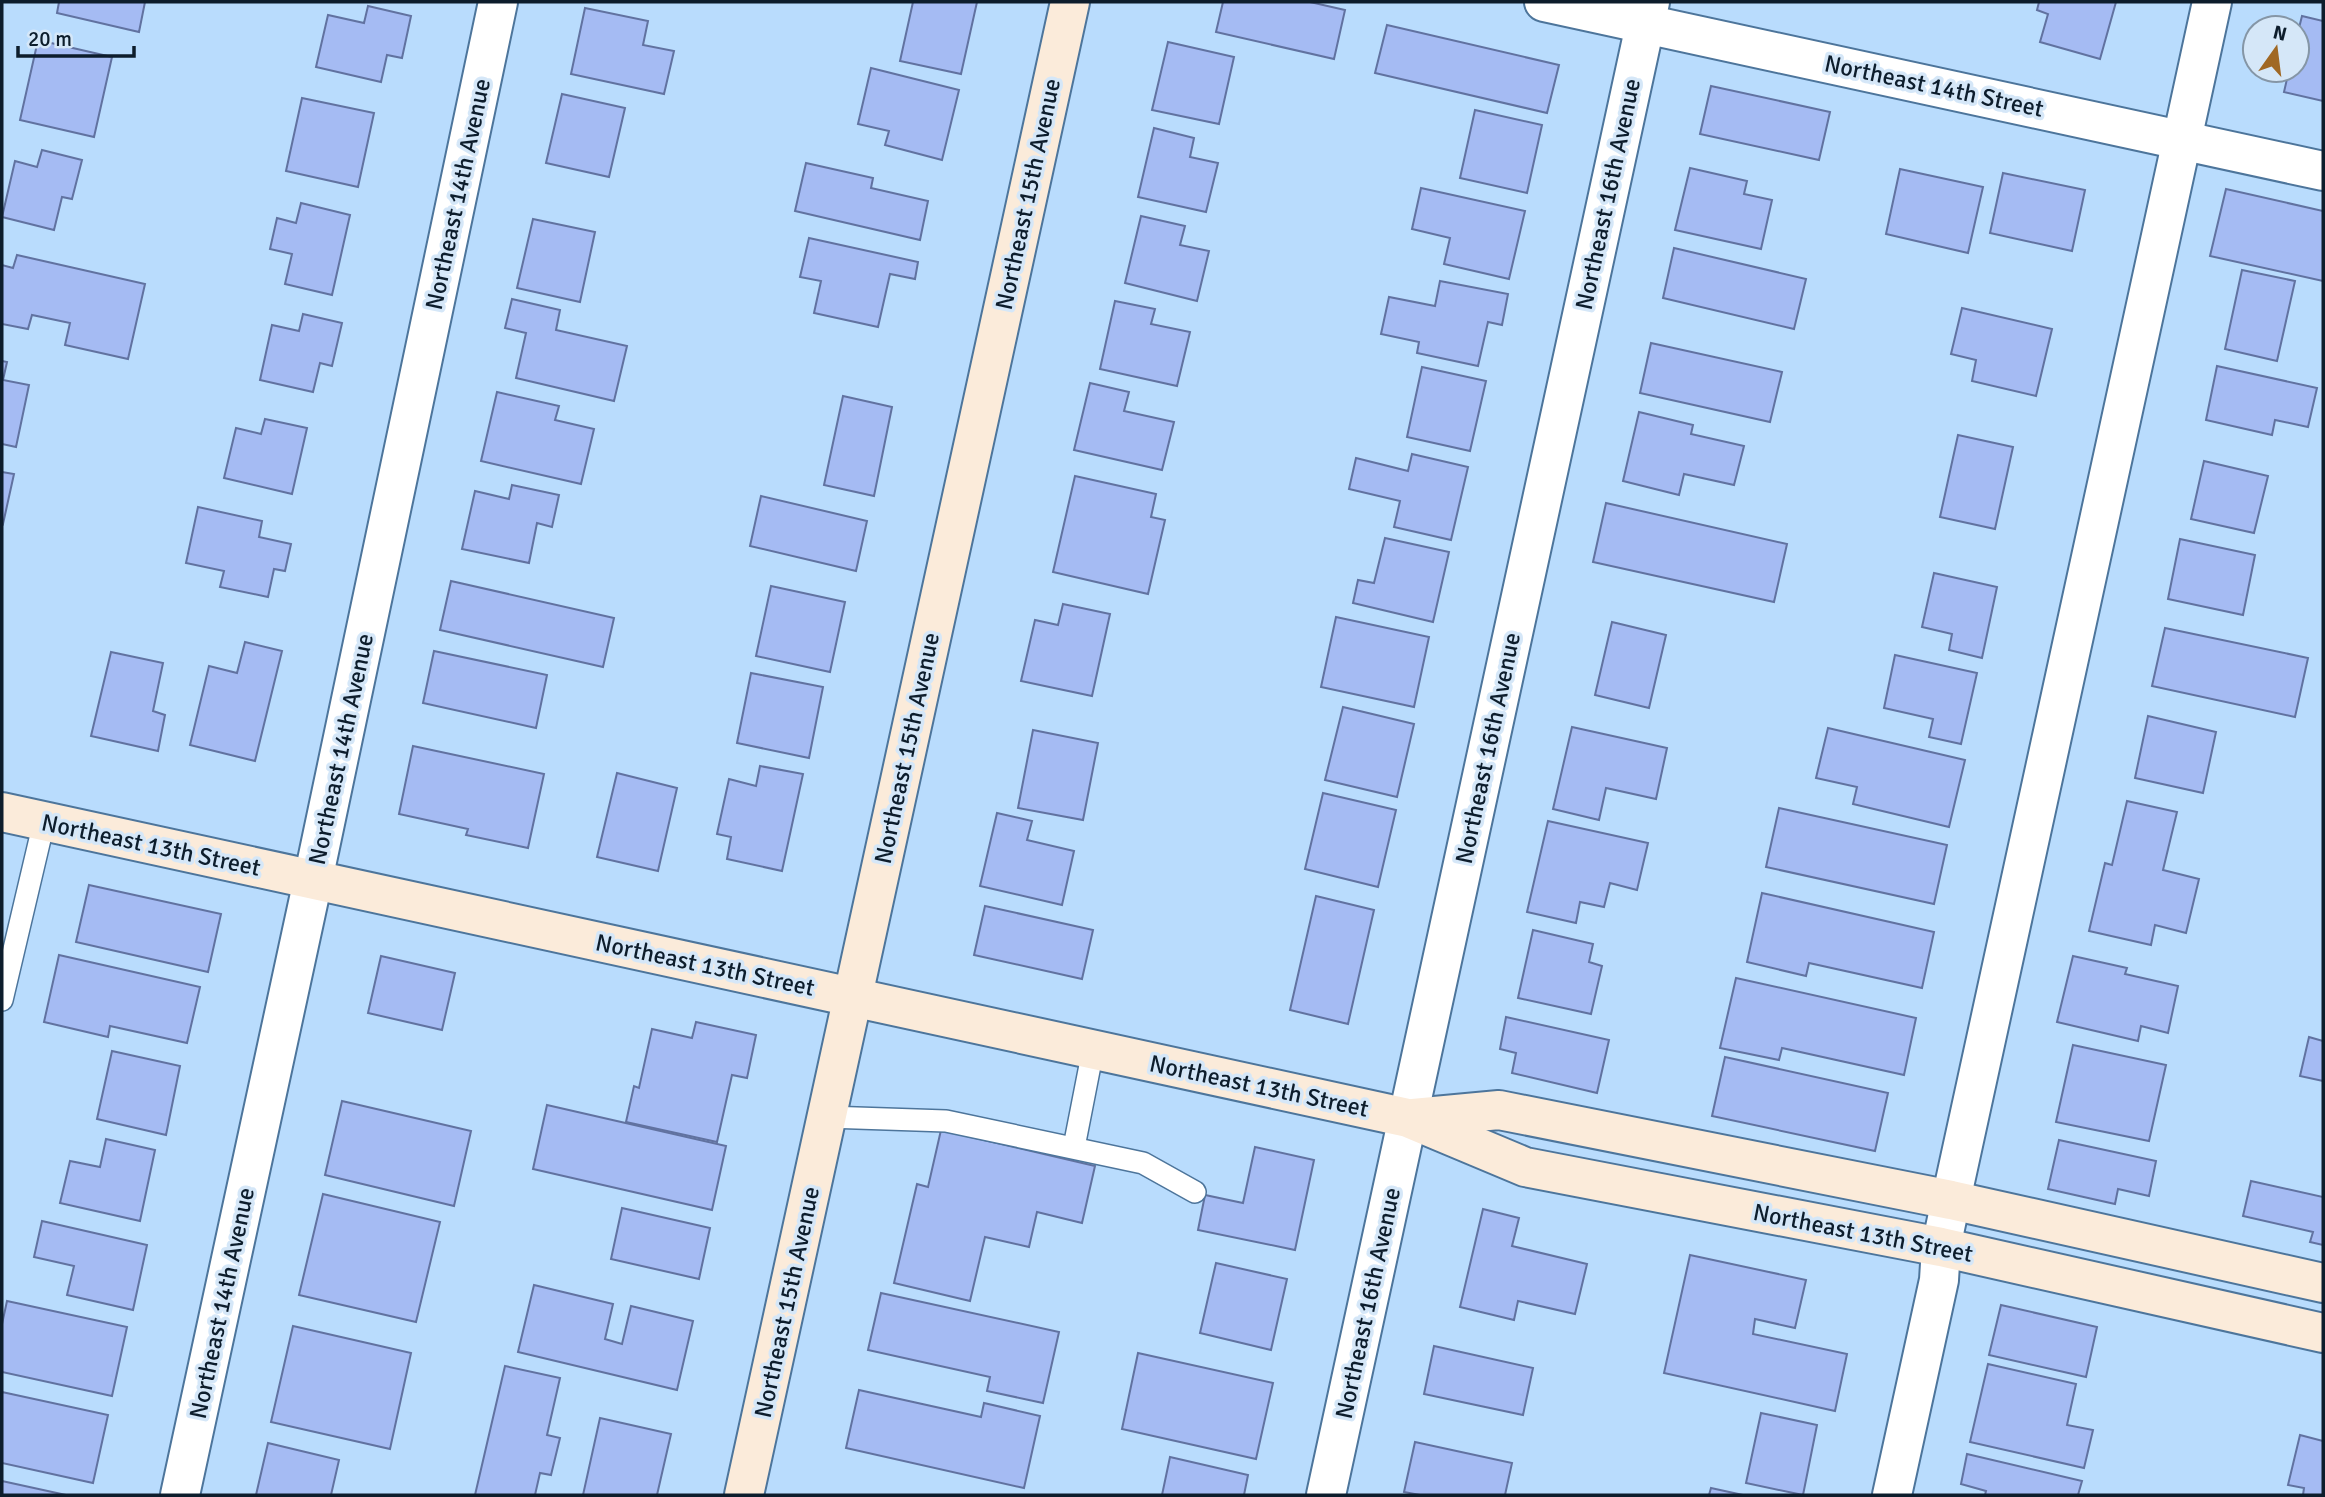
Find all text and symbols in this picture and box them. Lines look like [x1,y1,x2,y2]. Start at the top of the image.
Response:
scale bar [18,14,133,58]
north arrow [2241,14,2311,84]
text: N [2271,20,2289,47]
text: 20 m [28,26,72,52]
street label: Northeast 14th Street [1822,48,2046,124]
street label: Northeast 14th Avenue [419,76,497,312]
street label: Northeast 15th Avenue [989,76,1067,312]
street label: Northeast 16th Avenue [1569,76,1647,312]
street label: Northeast 15th Avenue [868,630,946,866]
street label: Northeast 16th Avenue [1449,630,1527,866]
street label: Northeast 14th Avenue [302,631,380,867]
street label: Northeast 13th Street [39,807,263,883]
street label: Northeast 13th Street [593,927,817,1003]
street label: Northeast 13th Street [1147,1048,1371,1124]
street label: Northeast 15th Avenue [748,1184,826,1420]
street label: Northeast 14th Avenue [183,1185,261,1421]
street label: Northeast 16th Avenue [1329,1185,1407,1421]
street label: Northeast 13th Street [1751,1197,1975,1269]

